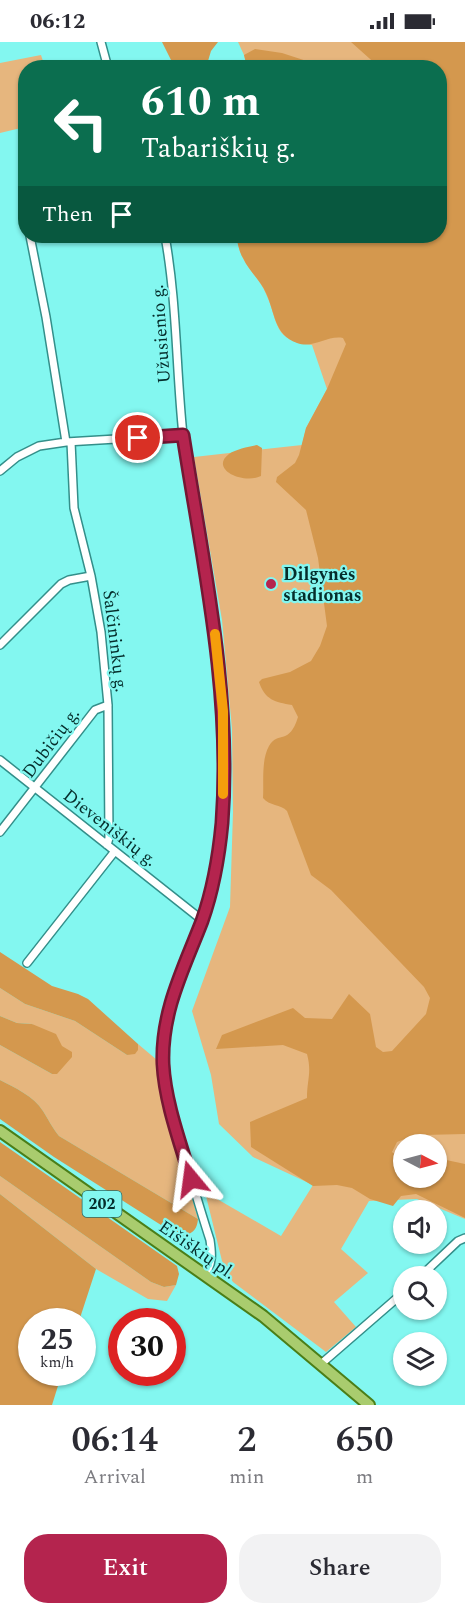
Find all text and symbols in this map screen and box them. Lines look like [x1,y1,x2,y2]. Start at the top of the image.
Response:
text: 06:12 [30,5,85,38]
text: 610 m [141,71,260,134]
icon: left [42,84,120,162]
text: Tabariškių g. [141,128,296,170]
text: Then [42,198,93,231]
icon: arrive [105,198,138,231]
street label: Užusienio g. [144,284,178,384]
pin [112,412,163,463]
icon: arrive [121,421,154,454]
place label: Dilgynės stadionas [283,561,362,609]
marker: Dilgynės stadionas [264,577,278,591]
street label: Šalčininkų g. [95,588,135,694]
street label: Dubičių g. [15,702,87,784]
street label: Dieveniškių g. [57,783,163,873]
north arrow [393,1134,447,1188]
map controls [393,1134,447,1386]
position arrow [159,1147,223,1211]
road number: 202 [82,1191,122,1217]
button: sound [393,1200,447,1254]
street label: Eišiškių pl. [153,1214,241,1286]
button: search [393,1266,447,1320]
speed limit sign: 30 [108,1308,186,1386]
text: 25 [40,1317,74,1363]
button: layers [393,1332,447,1386]
text: km/h [40,1351,74,1374]
text: 06:14 [71,1413,158,1468]
text: 2 [237,1413,256,1468]
text: 650 [336,1413,394,1468]
text: Arrival [84,1462,146,1492]
text: min [229,1462,264,1492]
text: m [356,1462,373,1492]
button: Exit [24,1534,227,1603]
button: Share [239,1534,441,1603]

